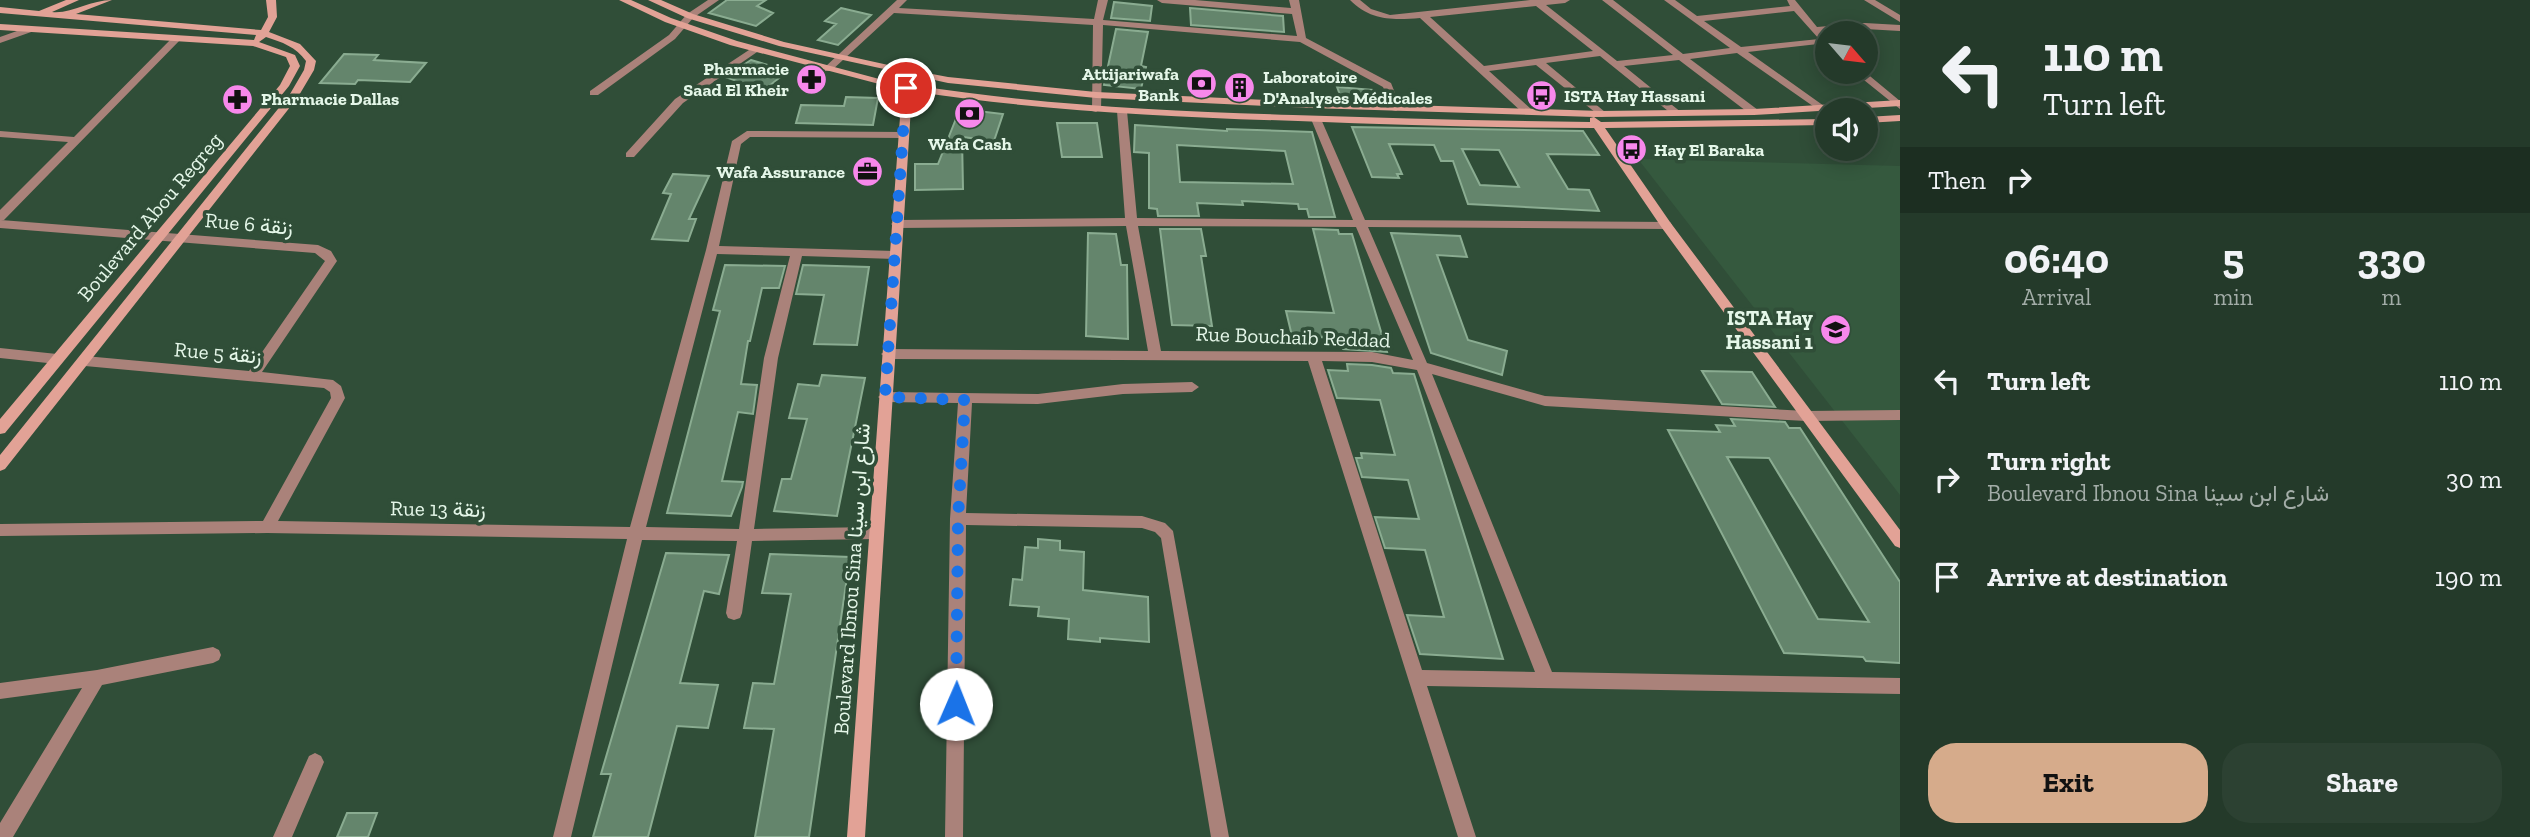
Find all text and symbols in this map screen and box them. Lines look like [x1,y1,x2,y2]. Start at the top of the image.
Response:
north arrow [1815,21,1878,84]
map controls [1815,21,1878,161]
text: 110 m [2043,25,2163,84]
icon: left [1928,28,2019,119]
place label: Pharmacie Saad El Kheir [683,58,789,101]
pin [876,58,936,118]
pharmacy icon: Pharmacie Saad El Kheir [795,62,829,96]
place label: Attijariwafa Bank [1082,63,1179,106]
place label: Laboratoire D'Analyses Médicales [1263,66,1433,109]
bank icon: Attijariwafa Bank [1185,67,1219,101]
icon: arrive [887,69,925,107]
building icon: Laboratoire D'Analyses Médicales [1223,70,1257,104]
bus stop icon: ISTA Hay Hassani [1524,79,1558,113]
pharmacy icon: Pharmacie Dallas [221,82,255,116]
place label: ISTA Hay Hassani [1564,85,1706,107]
text: Turn left [2043,85,2165,123]
place label: Pharmacie Dallas [261,88,399,110]
bank icon: Wafa Cash [953,96,987,130]
button: sound [1815,98,1878,161]
street label: Boulevard Abou Regreg [72,127,228,306]
place label: Wafa Cash [928,133,1013,155]
bus stop icon: Hay El Baraka [1614,133,1648,167]
place label: Hay El Baraka [1654,139,1764,161]
office icon: Wafa Assurance [851,155,885,189]
place label: Wafa Assurance [717,161,845,183]
icon: right [2000,161,2038,199]
text: Then [1928,164,1986,196]
street label: Rue 6 زنقة [204,207,294,241]
text: 06:40 [2004,233,2109,284]
text: 5 [2222,233,2244,284]
text: 330 [2357,233,2426,284]
text: Arrival [2022,283,2091,311]
text: min [2213,283,2253,311]
text: m [2381,283,2401,311]
place label: ISTA Hay Hassani 1 [1726,305,1814,354]
school or university icon: ISTA Hay Hassani 1 [1819,313,1853,347]
street label: Rue Bouchaib Reddad [1195,321,1392,352]
street label: Rue 5 زنقة [173,336,263,370]
icon: left [1928,362,1966,400]
text: Turn left [1987,365,2090,397]
text: 110 m [2439,365,2502,397]
street label: Boulevard Ibnou Sina شارع ابن سينا [828,422,877,736]
text: Turn right [1987,445,2110,477]
icon: right [1928,460,1966,498]
text: 30 m [2446,463,2502,495]
text: Boulevard Ibnou Sina شارع ابن سينا [1987,479,2329,507]
street label: Rue 13 زنقة [390,495,486,523]
icon: arrive [1928,558,1966,596]
text: Arrive at destination [1987,561,2227,593]
text: 190 m [2435,561,2502,593]
position arrow [919,667,993,741]
button: Exit [1928,743,2208,823]
button: Share [2222,743,2502,823]

